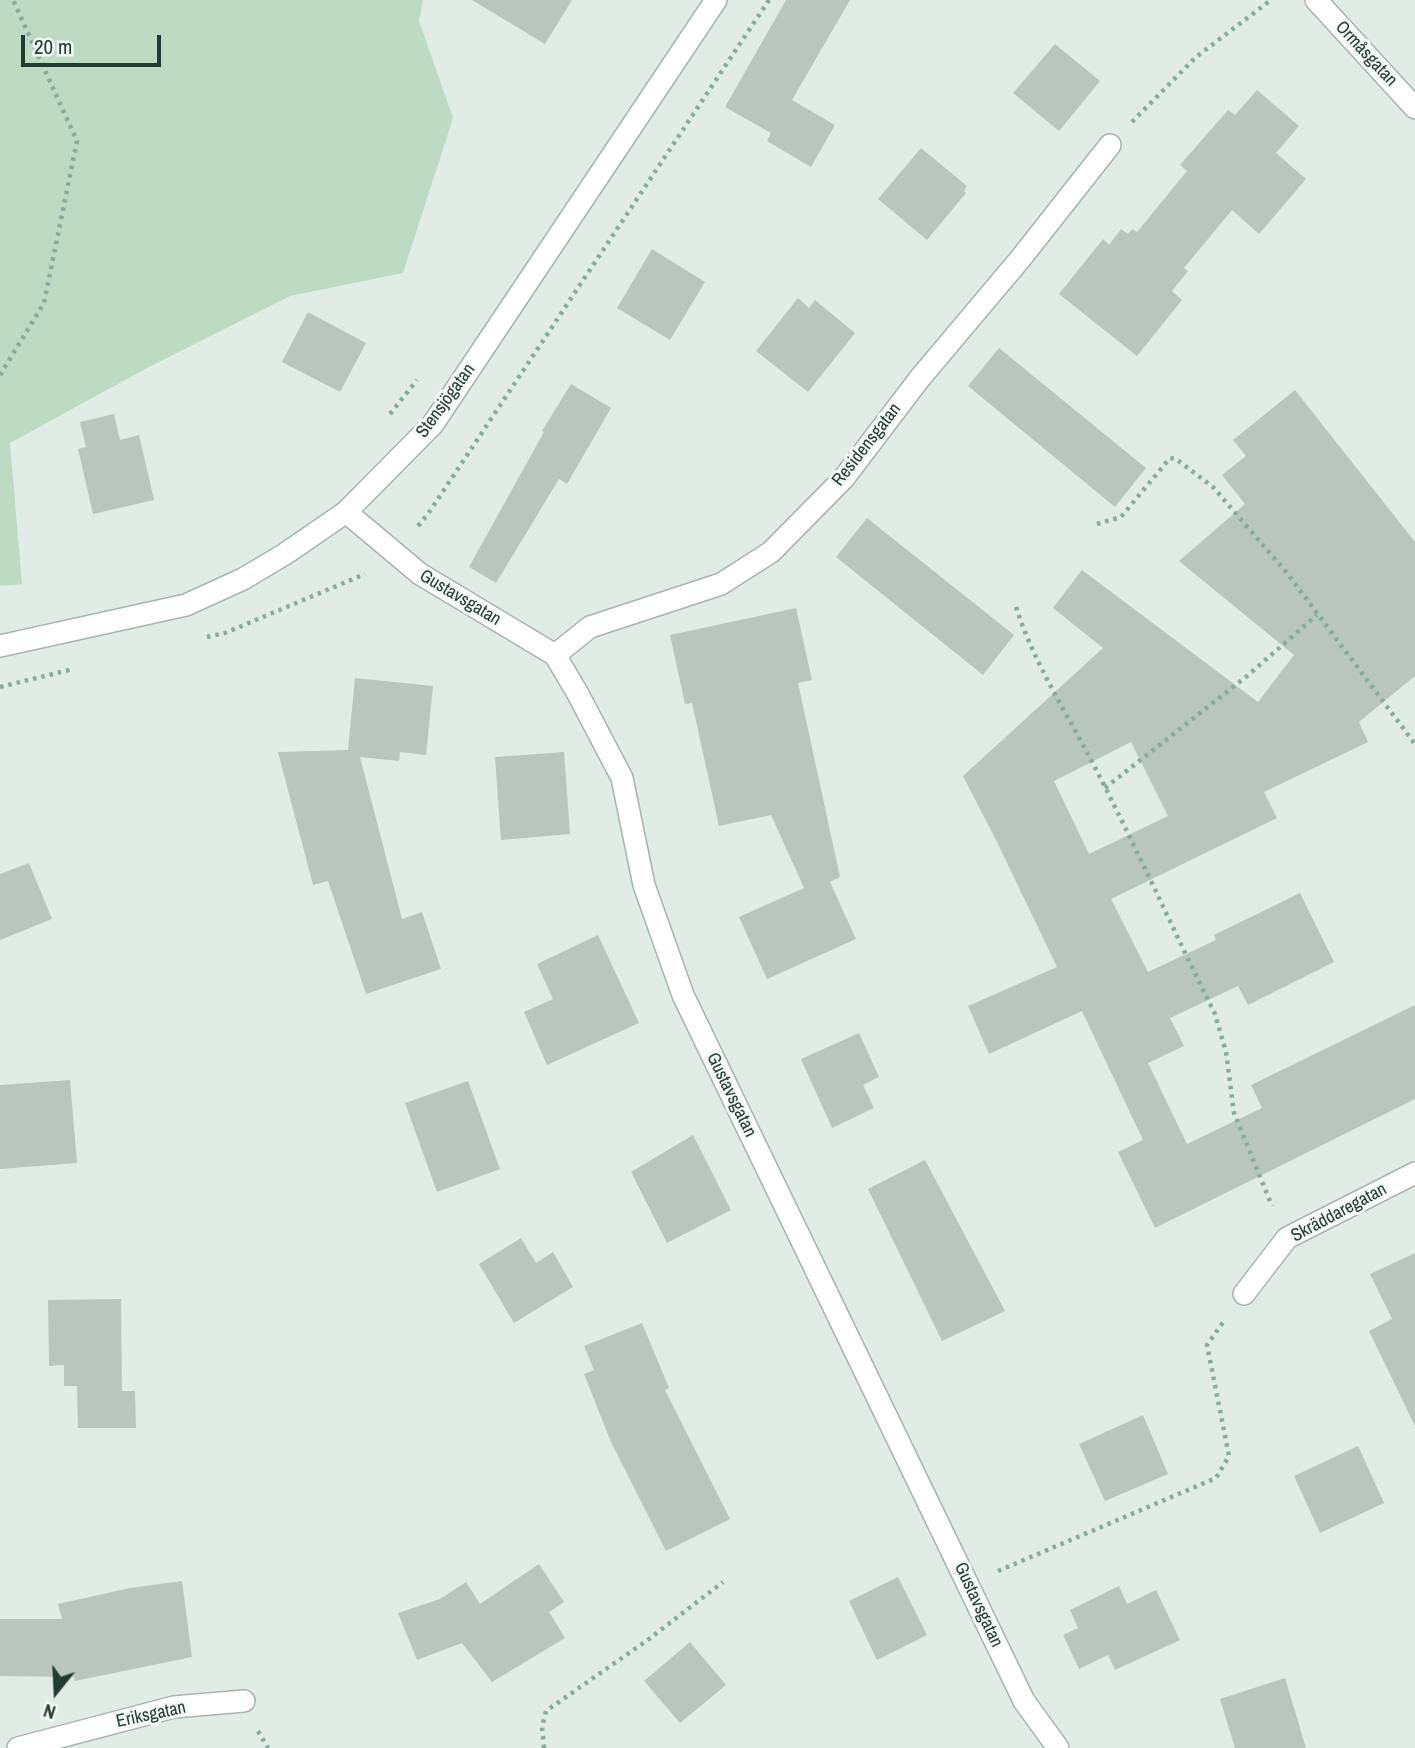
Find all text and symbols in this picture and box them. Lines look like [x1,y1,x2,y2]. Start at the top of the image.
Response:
street label: Ormåsgatan [1330,17,1402,91]
scale bar [24,21,164,65]
text: 20 m [34,32,72,61]
street label: Stensjögatan [412,360,480,442]
street label: Residensgatan [828,399,906,491]
street label: Gustavsgatan [415,565,505,631]
street label: Gustavsgatan [701,1049,761,1141]
street label: Skräddaregatan [1288,1179,1390,1247]
street label: Gustavsgatan [949,1559,1007,1651]
north arrow [21,1657,91,1727]
street label: Eriksgatan [114,1697,188,1733]
text: N [40,1698,59,1726]

